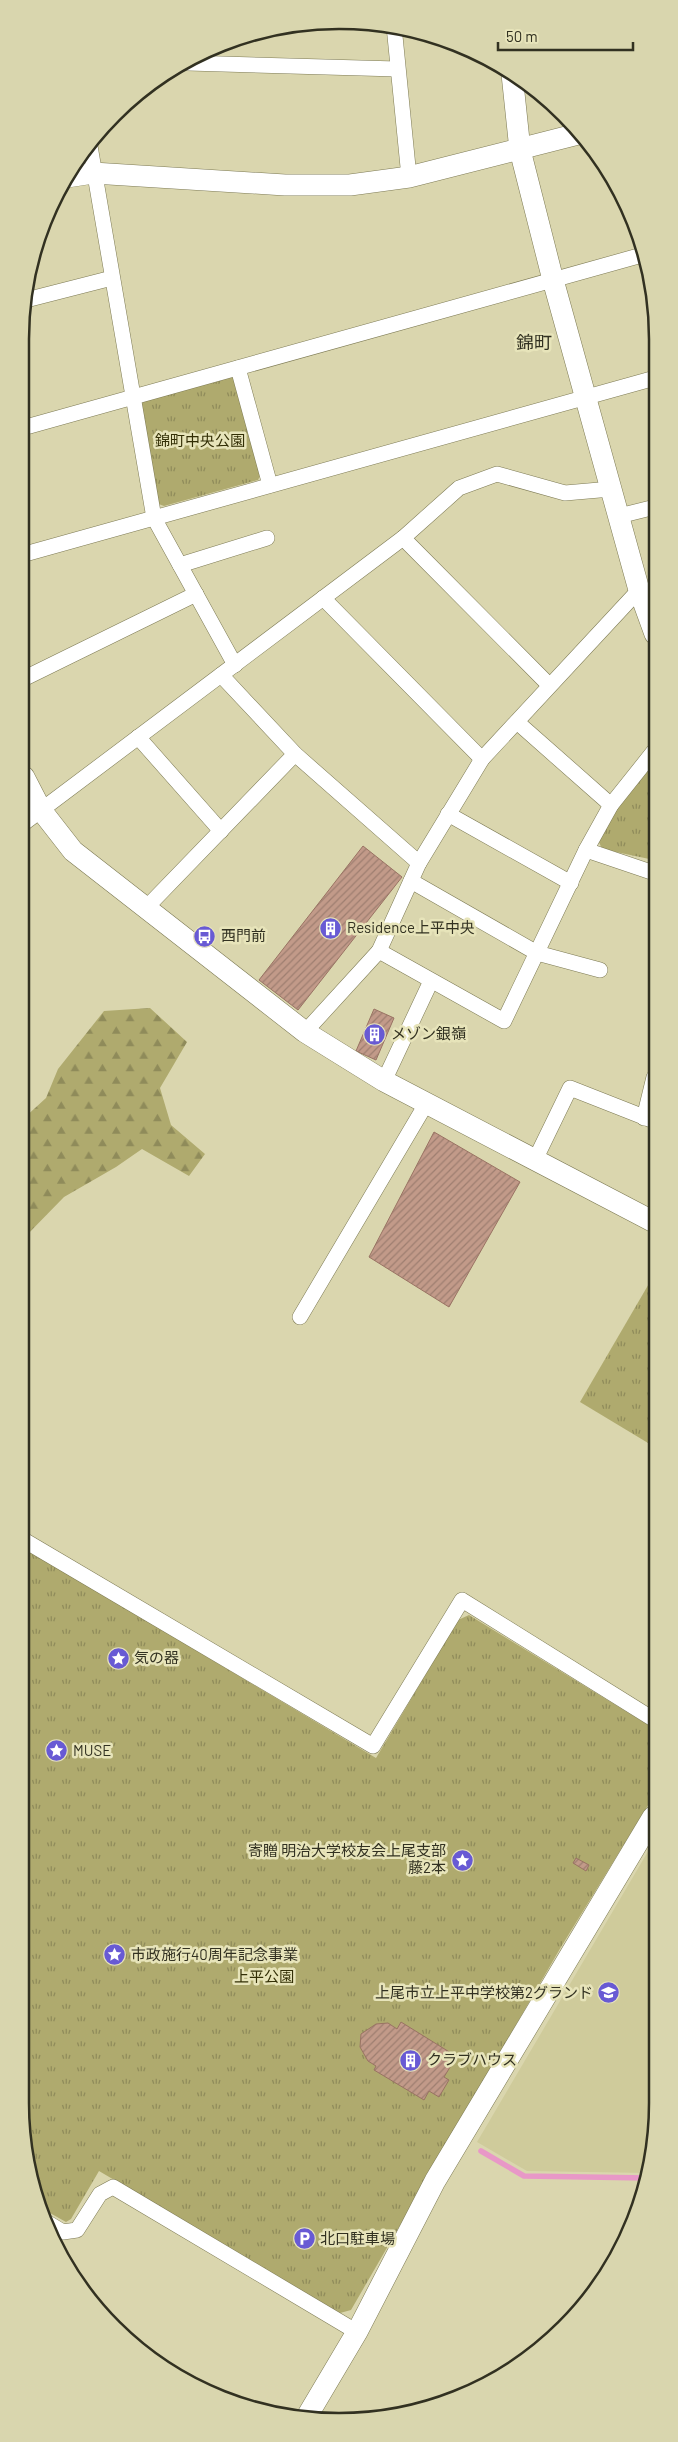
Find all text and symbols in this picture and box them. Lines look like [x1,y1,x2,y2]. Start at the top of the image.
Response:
scale bar [498,20,633,52]
text: 50 m [506,27,538,45]
district label: 錦町 [516,331,552,353]
park label: 錦町中央公園 [155,431,245,449]
building icon: Residence上平中央 [319,916,343,940]
place label: Residence上平中央 [347,918,475,936]
bus stop icon: 西門前 [193,924,217,948]
place label: 西門前 [221,926,266,944]
building icon: メゾン銀嶺 [363,1022,387,1046]
place label: メゾン銀嶺 [391,1024,466,1042]
place icon: 気の器 [106,1646,130,1670]
place label: 気の器 [134,1648,179,1666]
place icon: MUSE [45,1739,69,1763]
place label: MUSE [73,1741,111,1759]
place label: 寄贈 明治大学校友会上尾支部 藤2本 [248,1841,446,1876]
place icon: 寄贈 明治大学校友会上尾支部 藤2本 [450,1848,474,1872]
place icon: 市政施行40周年記念事業 [103,1943,127,1967]
place label: 市政施行40周年記念事業 [131,1945,298,1963]
park label: 上平公園 [234,1967,294,1985]
school or university icon: 上尾市立上平中学校第2グランド [597,1981,621,2005]
place label: 上尾市立上平中学校第2グランド [375,1983,593,2001]
building icon: クラブハウス [399,2048,423,2072]
place label: クラブハウス [427,2050,517,2068]
parking icon: 北口駐車場 [292,2227,316,2251]
place label: 北口駐車場 [320,2229,395,2247]

